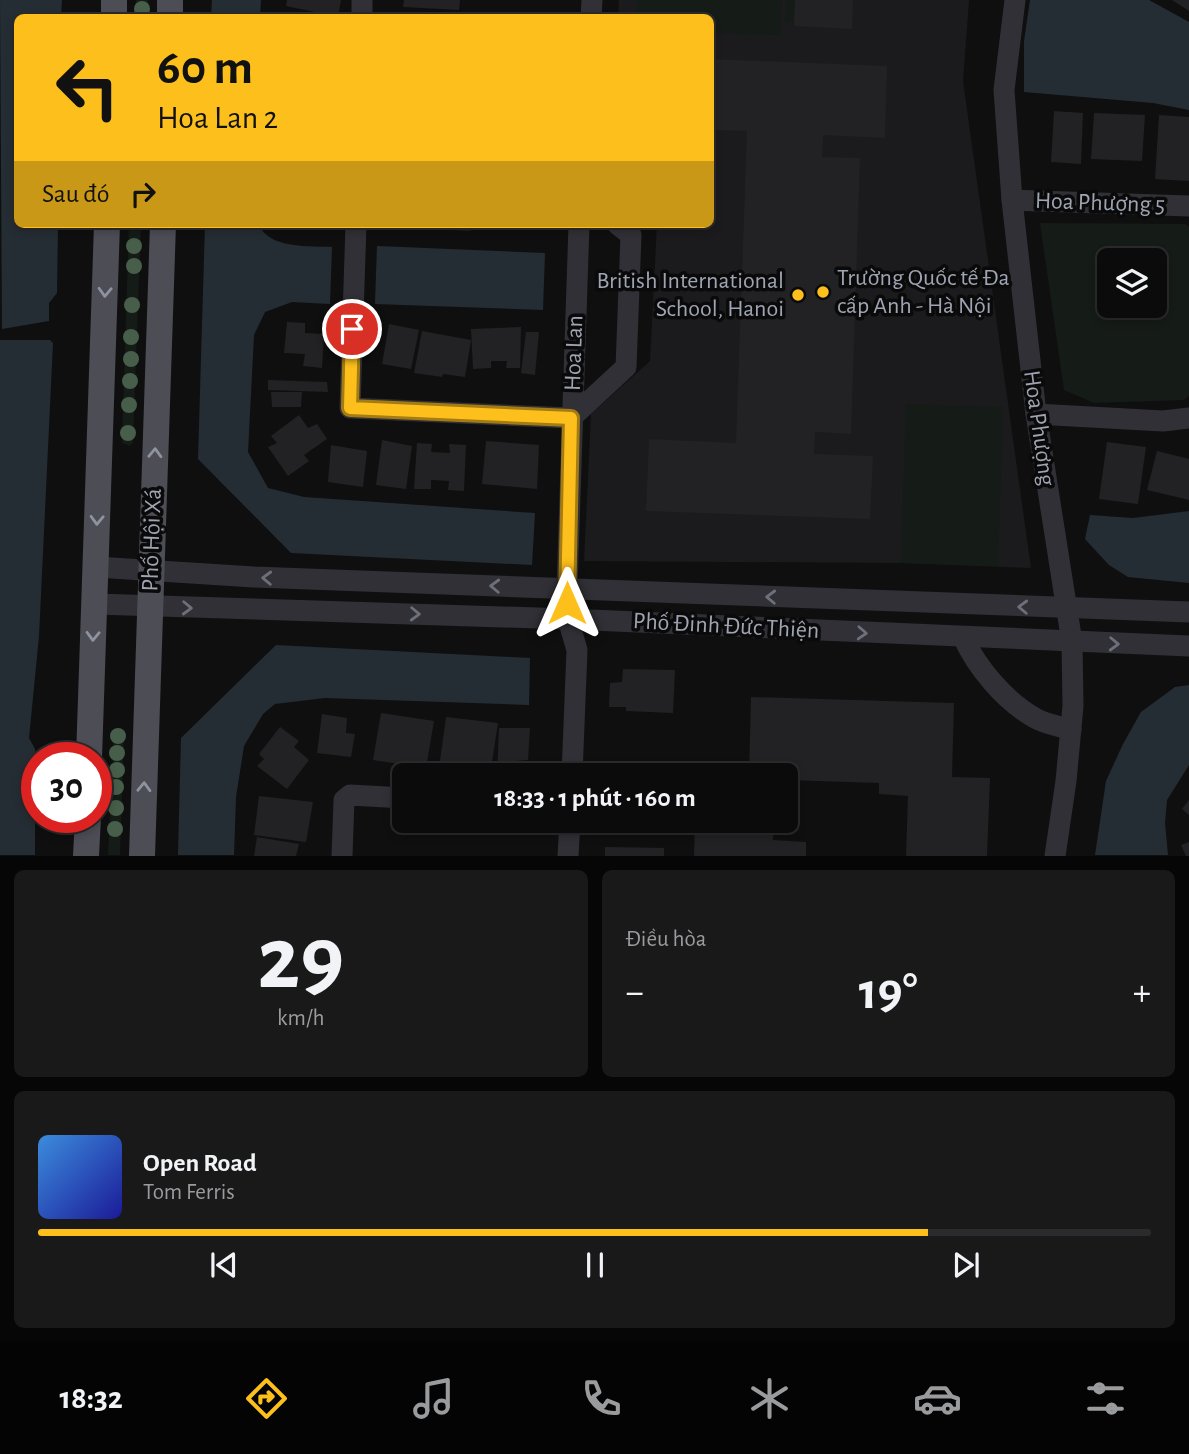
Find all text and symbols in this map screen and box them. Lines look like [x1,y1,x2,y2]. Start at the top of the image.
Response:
icon: left [42,42,133,133]
text: 60 m [157,44,253,93]
text: Hoa Lan 2 [157,102,278,134]
icon: right [124,175,162,213]
text: Sau đó [42,181,110,207]
street label: Hoa Phượng 5 [1035,189,1165,217]
map controls [1097,248,1167,318]
button: layers [1097,248,1167,318]
place label: Trường Quốc tế Đa cấp Anh - Hà Nội [837,266,1010,318]
place label: British International School, Hanoi [596,269,784,321]
marker: Trường Quốc tế Đa cấp Anh - Hà Nội [815,284,831,300]
one-way arrow [97,287,112,298]
marker: British International School, Hanoi [790,287,806,303]
pin [322,299,382,359]
icon: arrive [333,310,371,348]
street label: Hoa Lan [561,315,587,391]
street label: Hoa Phượng [1019,369,1059,488]
one-way arrow [148,448,163,459]
street label: Phố Hội Xá [138,488,166,592]
one-way arrow [90,514,105,525]
position arrow [530,566,604,640]
one-way arrow [262,570,273,585]
one-way arrow [489,578,500,593]
one-way arrow [765,589,776,604]
one-way arrow [1017,599,1028,614]
one-way arrow [182,600,193,615]
one-way arrow [409,607,420,622]
street label: Phố Đinh Đức Thiện [632,609,820,643]
one-way arrow [857,625,868,640]
one-way arrow [86,630,101,641]
one-way arrow [1109,636,1120,651]
speed limit sign: 30 [21,742,112,833]
one-way arrow [137,782,152,793]
text: 18:33 · 1 phút · 160 m [494,785,696,811]
text: 29 [257,914,344,1005]
text: Điều hòa [626,928,706,951]
text: 19° [859,966,918,1018]
text: − [626,974,644,1012]
text: + [1133,974,1151,1012]
text: km/h [277,1007,324,1030]
text: Open Road [143,1150,257,1176]
text: Tom Ferris [143,1181,235,1204]
icon: previous [205,1246,243,1284]
icon: pause [576,1246,614,1284]
icon: next [947,1246,985,1284]
icon: directions [242,1374,291,1423]
icon: music [409,1374,458,1423]
icon: phone [577,1374,626,1423]
icon: climate [745,1374,794,1423]
icon: car [913,1374,962,1423]
icon: filters [1081,1374,1130,1423]
text: 18:32 [59,1382,123,1414]

